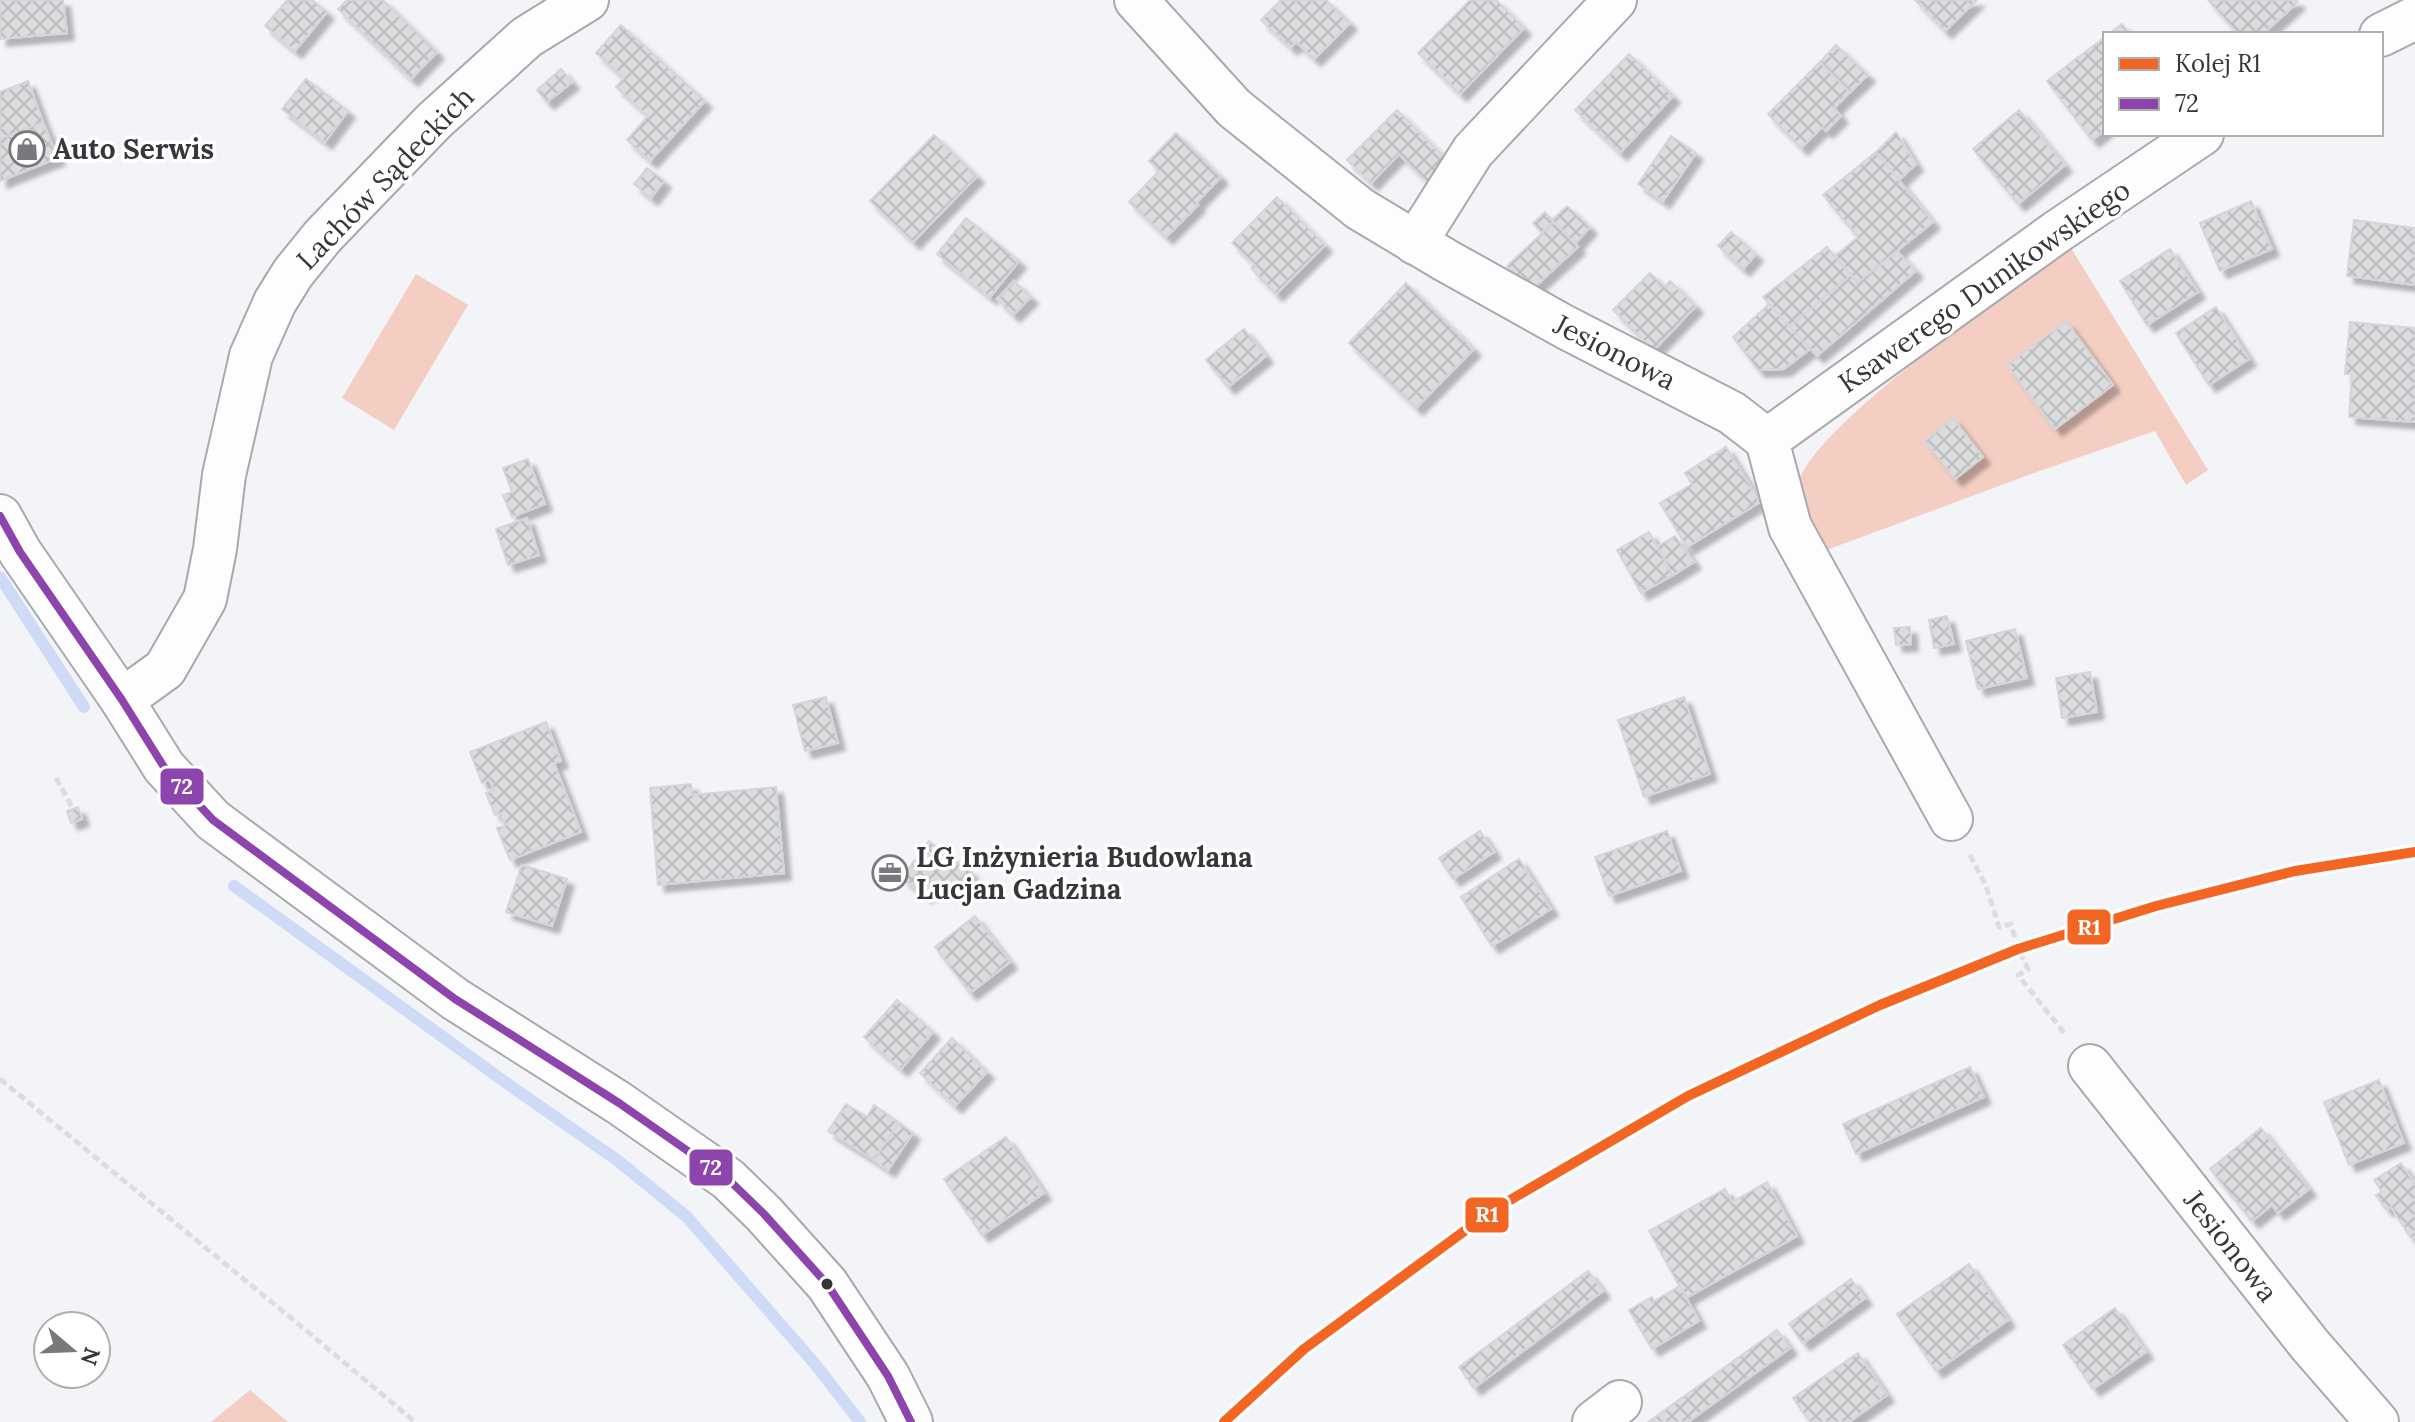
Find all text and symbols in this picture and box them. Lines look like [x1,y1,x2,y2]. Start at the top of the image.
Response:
legend [2103,32,2383,136]
text: Kolej R1 [2175,48,2261,79]
street label: Lachów Sądeckich [289,79,481,277]
text: 72 [2175,88,2199,119]
shop icon: Auto Serwis [8,130,46,168]
place label: Auto Serwis [53,131,214,167]
street label: Ksawerego Dunikowskiego [1831,171,2137,401]
street label: Jesionowa [1547,306,1682,398]
line badge: 72 [159,767,205,806]
text: 72 [171,772,193,800]
place label: LG Inżynieria Budowlana Lucjan Gadzina [916,839,1253,907]
office icon: LG Inżynieria Budowlana Lucjan Gadzina [871,854,909,892]
line badge: R1 [2066,908,2112,946]
text: R1 [2077,913,2101,941]
line badge: 72 [688,1148,734,1187]
text: 72 [700,1153,722,1181]
street label: Jesionowa [2176,1182,2286,1309]
line badge: R1 [1464,1196,1510,1234]
text: R1 [1475,1200,1499,1228]
unlabelled marker [819,1276,835,1292]
north arrow [32,1310,112,1390]
text: N [75,1344,107,1369]

